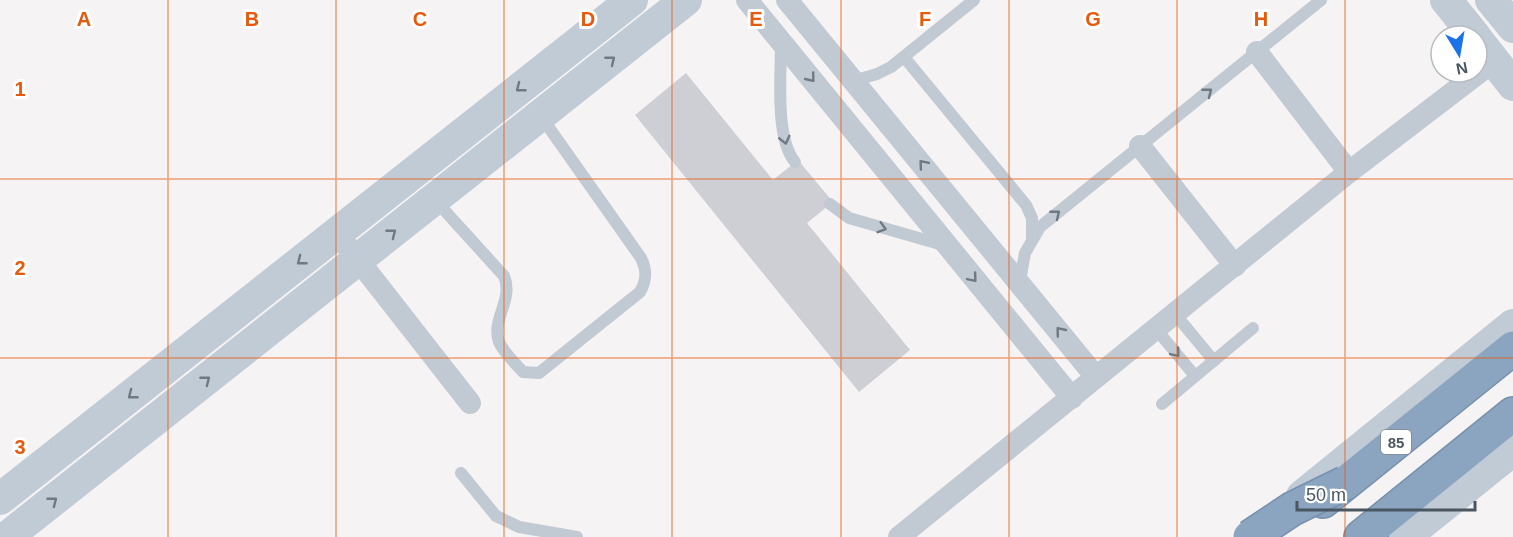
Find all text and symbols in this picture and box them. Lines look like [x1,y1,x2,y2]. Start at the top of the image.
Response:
text: A [77,8,91,30]
text: B [245,8,259,30]
text: C [413,8,427,30]
text: D [581,8,595,30]
text: E [749,8,763,30]
text: F [919,8,931,30]
text: G [1085,8,1101,30]
text: H [1254,8,1268,30]
north arrow [1429,24,1489,84]
one-way arrow [604,56,615,67]
text: N [1454,59,1469,78]
one-way arrow [803,71,814,82]
text: 1 [14,78,26,100]
one-way arrow [516,81,527,92]
one-way arrow [1201,88,1212,99]
one-way arrow [777,135,790,145]
one-way arrow [919,160,930,171]
one-way arrow [1049,211,1060,222]
one-way arrow [876,221,887,233]
one-way arrow [385,229,396,240]
one-way arrow [297,254,308,265]
text: 2 [14,257,26,279]
one-way arrow [966,271,977,282]
one-way arrow [1056,327,1067,338]
one-way arrow [1168,346,1179,357]
one-way arrow [199,376,210,387]
one-way arrow [128,387,139,398]
road number: 85 [1381,430,1411,454]
text: 3 [14,436,26,458]
scale bar [1297,474,1476,512]
text: 50 m [1306,485,1346,505]
one-way arrow [46,497,57,508]

